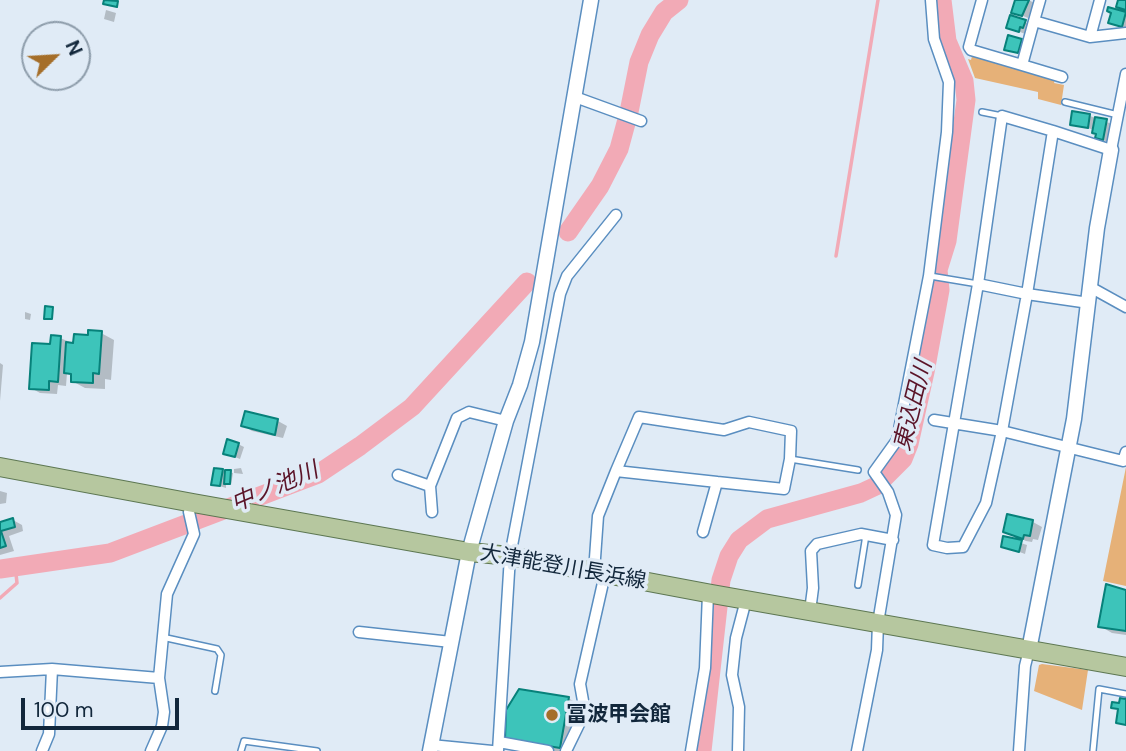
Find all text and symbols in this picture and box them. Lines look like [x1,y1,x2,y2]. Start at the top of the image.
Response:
north arrow [21,21,91,91]
text: N [60,37,88,59]
water label: 東込田川 [889,358,939,454]
water label: 中ノ池川 [227,457,323,519]
street label: 大津能登川長浜線 [478,541,648,595]
scale bar [24,684,182,728]
text: 100 m [34,696,94,724]
place label: 冨波甲会館 [566,702,671,728]
marker: 冨波甲会館 [544,707,560,723]

